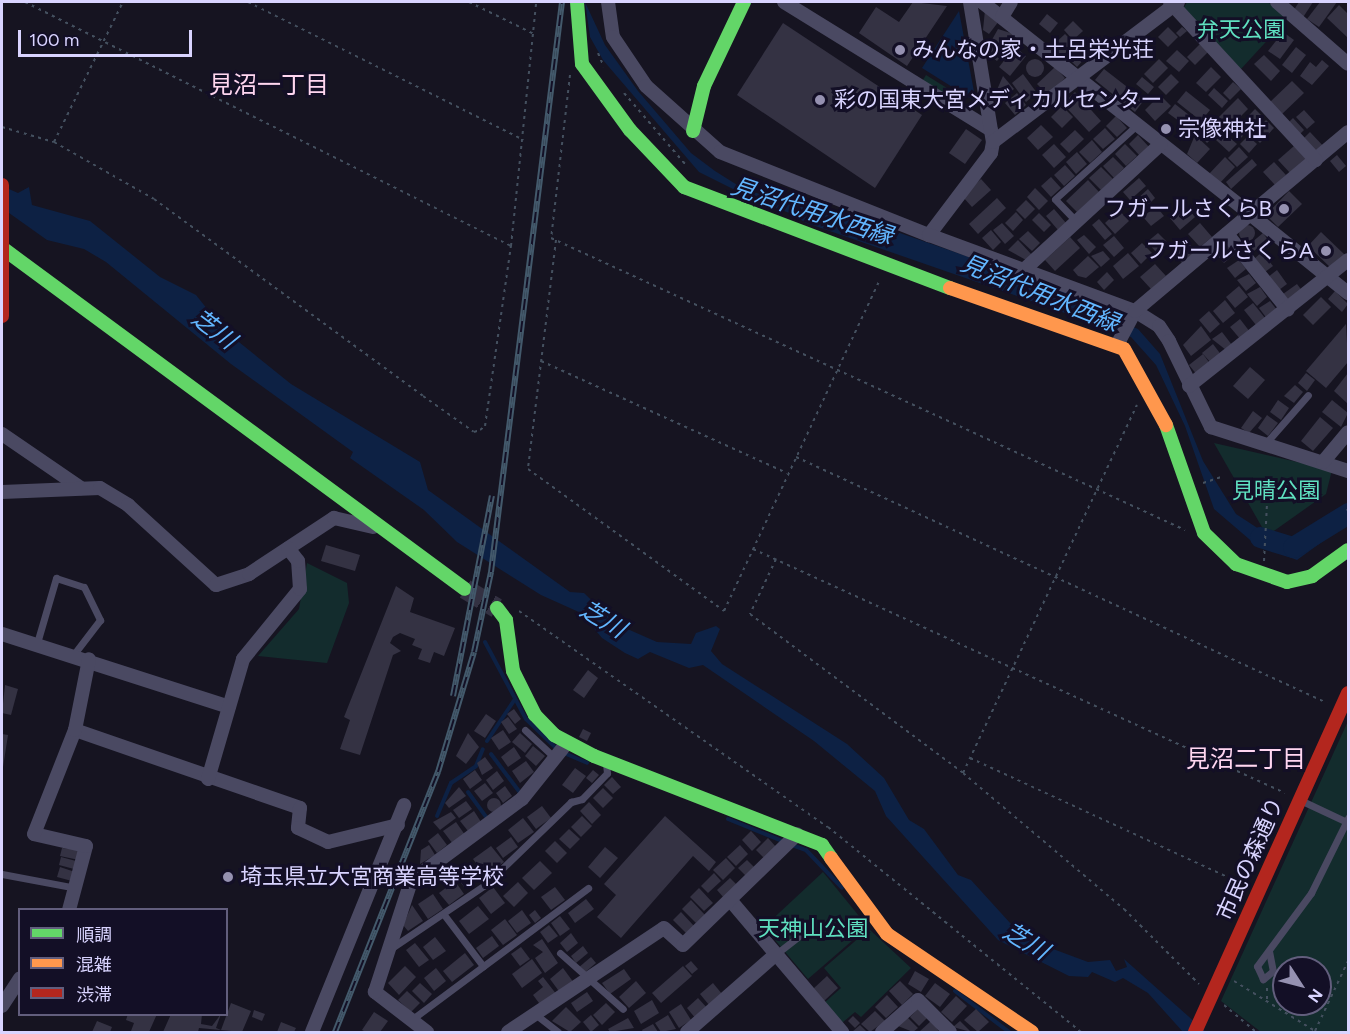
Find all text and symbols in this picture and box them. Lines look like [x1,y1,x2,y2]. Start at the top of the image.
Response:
park label: 弁天公園 [1197,17,1285,43]
scale bar [21,18,195,56]
text: 100 m [29,29,79,51]
place label: みんなの家・土呂栄光荘 [912,37,1154,63]
marker: みんなの家・土呂栄光荘 [893,43,907,57]
district label: 見沼一丁目 [209,71,329,99]
place label: 彩の国東大宮メディカルセンター [834,87,1164,113]
marker: 彩の国東大宮メディカルセンター [811,91,829,109]
place label: 宗像神社 [1178,116,1266,142]
marker: 宗像神社 [1159,122,1173,136]
water label: 見沼代用水西縁 [728,171,896,251]
place label: フガールさくらB [1105,196,1272,222]
marker: フガールさくらB [1277,202,1291,216]
place label: フガールさくらA [1145,238,1314,264]
marker: フガールさくらA [1319,244,1333,258]
water label: 見沼代用水西緑 [957,248,1123,338]
water label: 芝川 [186,303,242,355]
park label: 見晴公園 [1232,478,1320,504]
water label: 芝川 [575,594,631,644]
district label: 見沼二丁目 [1186,745,1306,773]
street label: 市民の森通り [1211,793,1289,925]
place label: 埼玉県立大宮商業高等学校 [240,864,504,890]
marker: 埼玉県立大宮商業高等学校 [221,870,235,884]
legend [18,908,228,1016]
park label: 天神山公園 [758,916,868,942]
water label: 芝川 [998,916,1054,966]
text: 順調 [76,924,112,946]
text: 混雑 [76,954,112,976]
north arrow [1272,956,1332,1016]
text: 渋滞 [76,984,112,1006]
text: N [1304,985,1327,1006]

